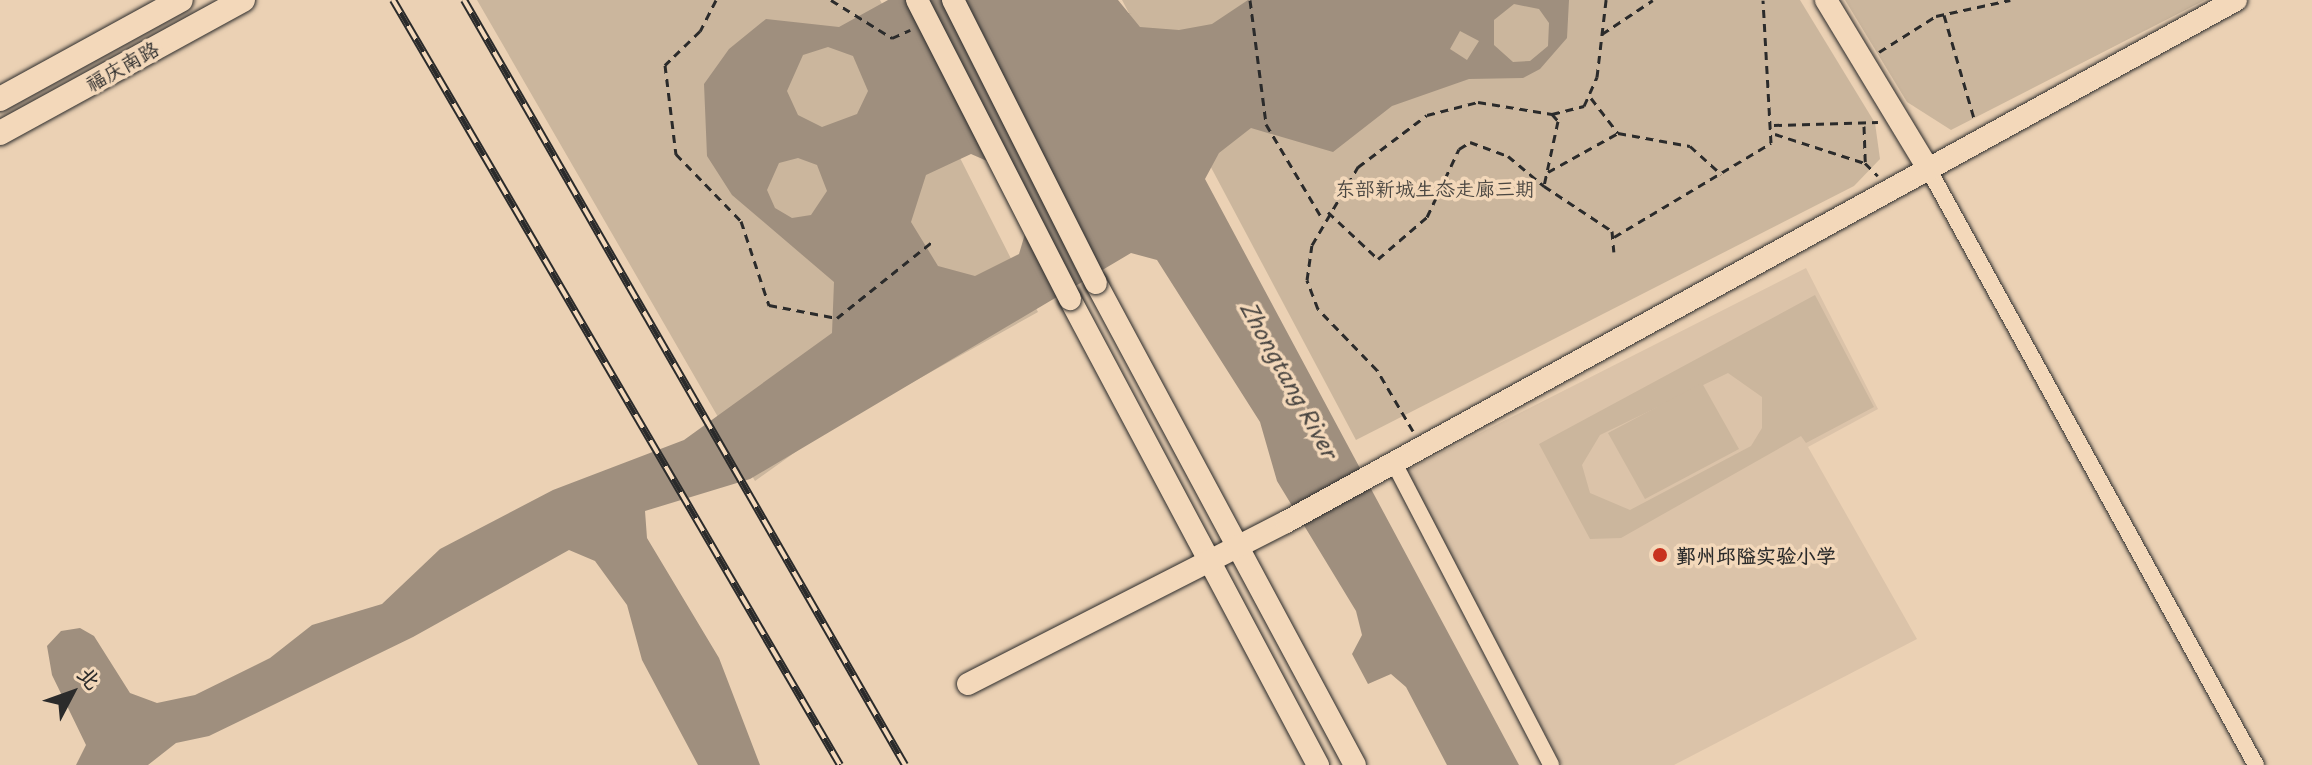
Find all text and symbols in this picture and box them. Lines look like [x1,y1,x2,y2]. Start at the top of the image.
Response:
street label: 福庆南路 [81,36,163,96]
park label: 东部新城生态走廊三期 [1335,176,1535,200]
water label: Zhongtang River [1236,296,1344,462]
place label: 鄞州邱隘实验小学 [1676,543,1836,567]
marker: 鄞州邱隘实验小学 [1651,546,1669,564]
north arrow [32,653,112,733]
text: 北 [71,658,110,696]

